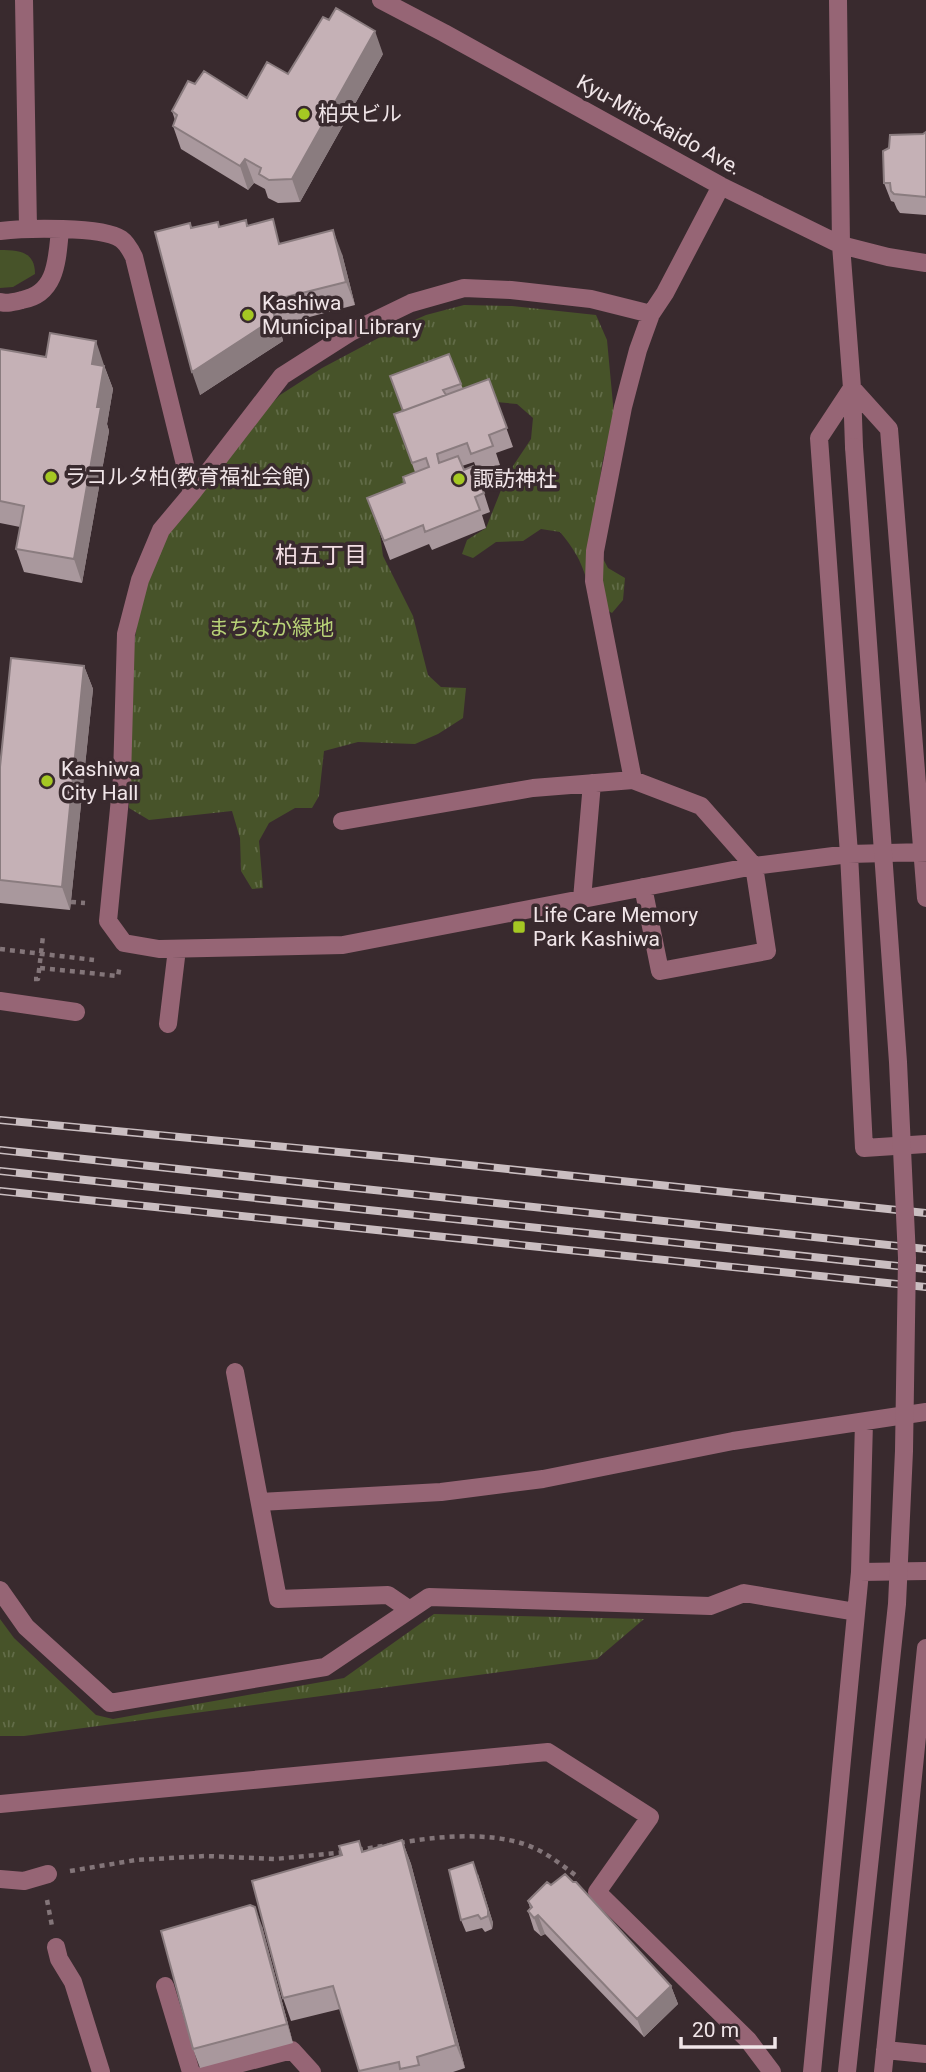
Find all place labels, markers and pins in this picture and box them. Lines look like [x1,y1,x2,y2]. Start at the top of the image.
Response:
place label: 柏央ビル [318,102,402,126]
marker: 柏央ビル [296,106,312,122]
place label: Kashiwa Municipal Library [262,291,422,339]
marker: Kashiwa Municipal Library [240,307,256,323]
place label: ラコルタ柏(教育福祉会館) [65,465,311,489]
place label: 諏訪神社 [473,467,557,491]
marker: ラコルタ柏(教育福祉会館) [43,469,59,485]
marker: 諏訪神社 [451,471,467,487]
place label: Kashiwa City Hall [61,757,140,805]
marker: Kashiwa City Hall [39,773,55,789]
place label: Life Care Memory Park Kashiwa [533,903,698,951]
marker: Life Care Memory Park Kashiwa [511,919,527,935]

